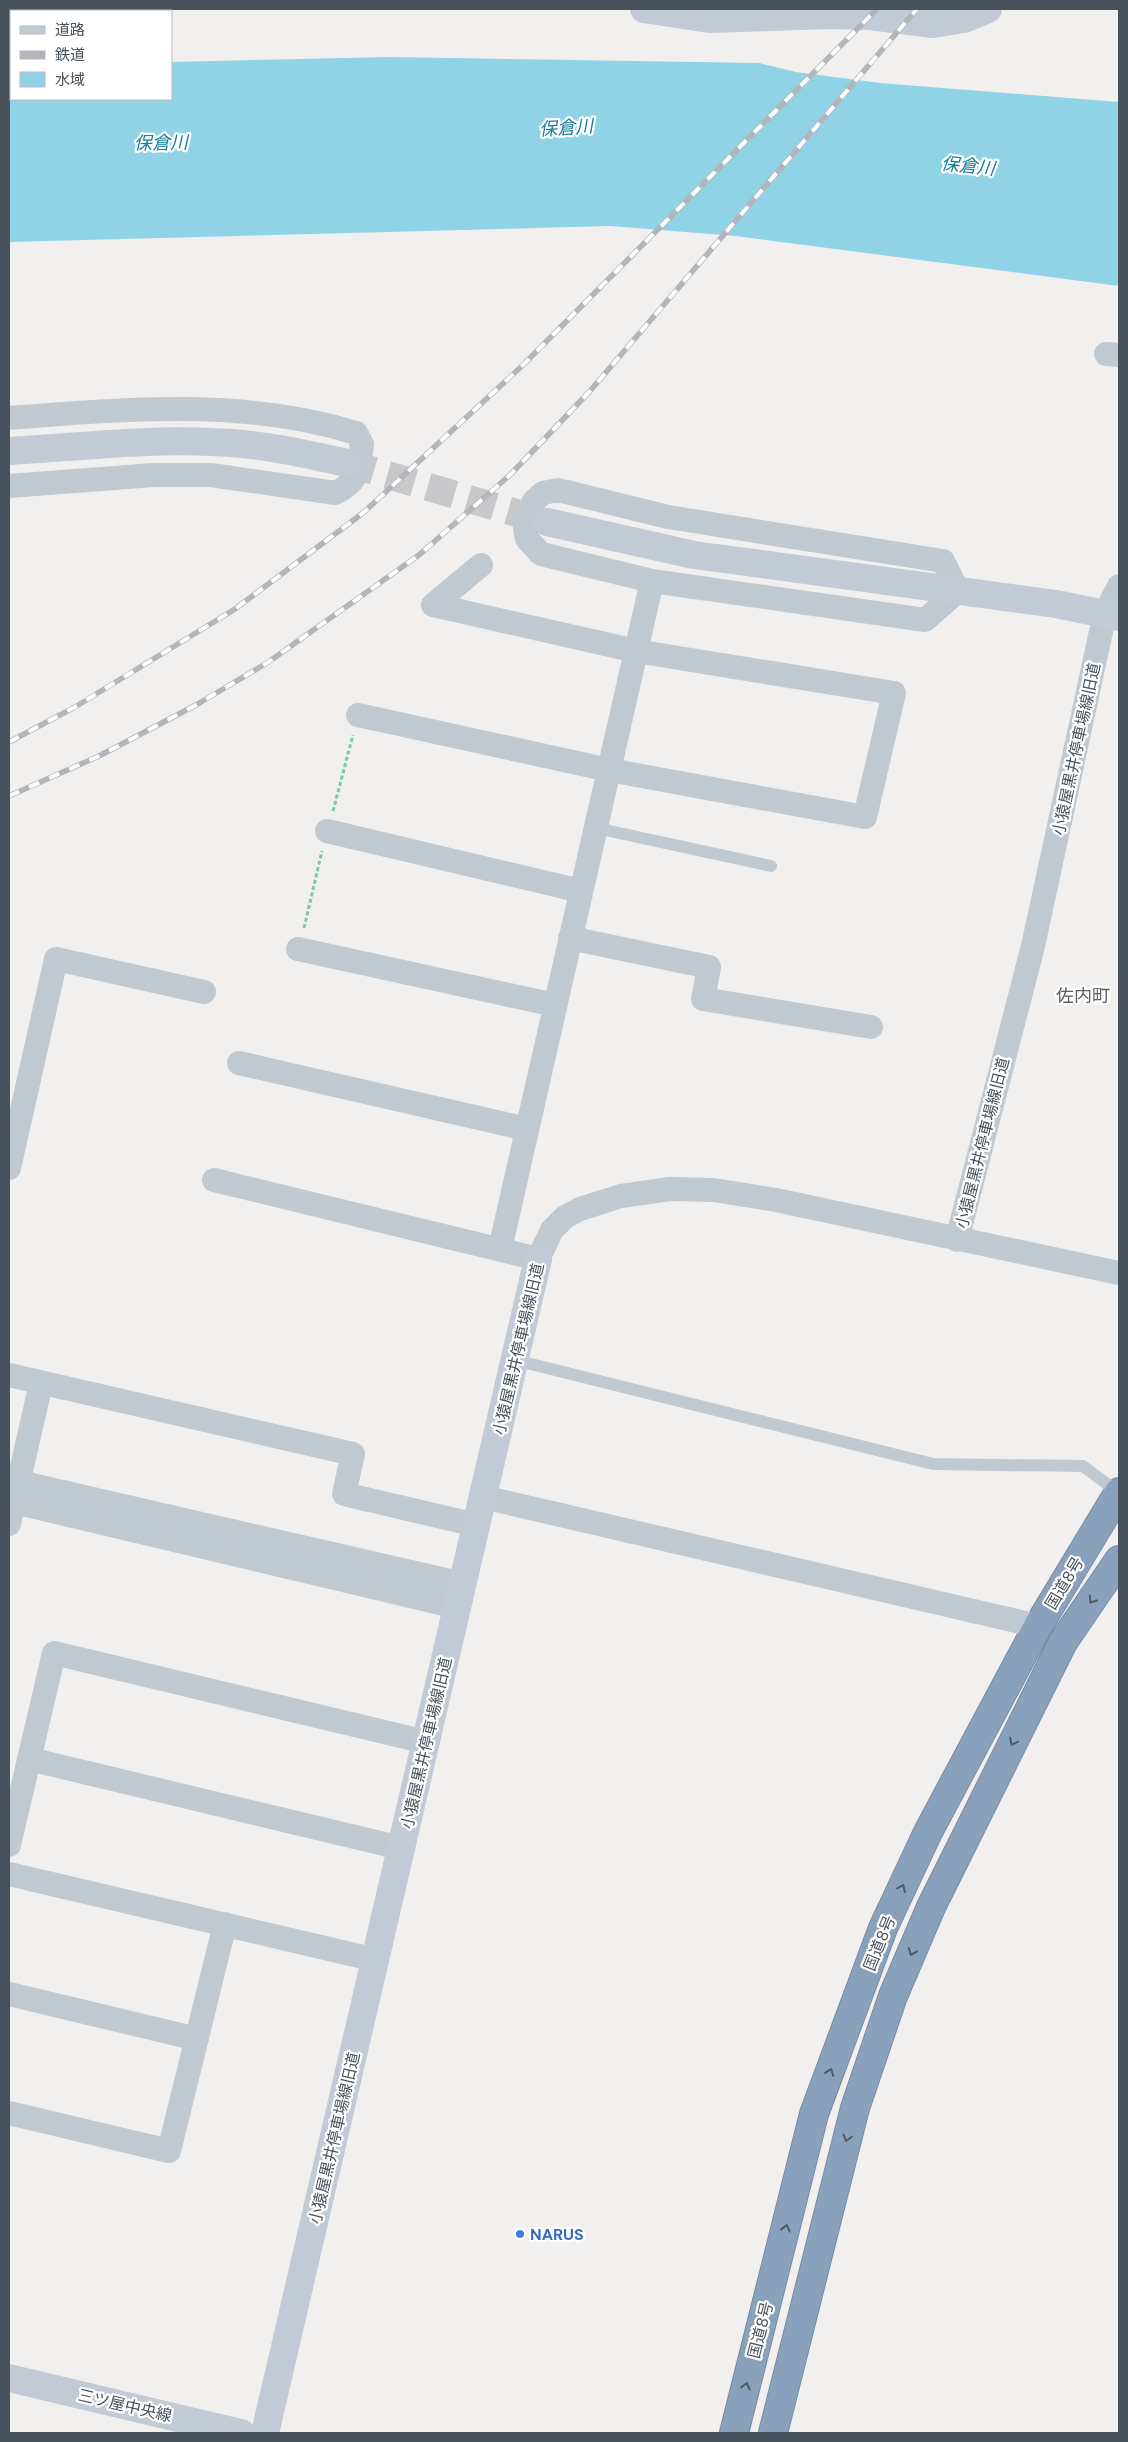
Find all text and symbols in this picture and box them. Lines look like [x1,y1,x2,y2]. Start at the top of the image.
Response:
legend [10,10,172,100]
text: 道路 [55,20,85,40]
text: 鉄道 [55,45,85,65]
text: 水域 [55,70,85,90]
water label: 保倉川 [538,114,596,142]
water label: 保倉川 [134,130,190,155]
water label: 保倉川 [940,151,998,181]
street label: 小猿屋黒井停車場線旧道 [1048,661,1105,837]
district label: 佐内町 [1056,984,1110,1008]
street label: 小猿屋黒井停車場線旧道 [951,1055,1014,1231]
street label: 小猿屋黒井停車場線旧道 [488,1261,549,1437]
street label: 国道8号 [1041,1553,1088,1613]
one-way arrow [1089,1595,1098,1604]
street label: 小猿屋黒井停車場線旧道 [396,1655,457,1831]
one-way arrow [1009,1737,1019,1746]
one-way arrow [895,1884,906,1893]
street label: 国道8号 [859,1912,900,1974]
one-way arrow [908,1947,918,1956]
street label: 小猿屋黒井停車場線旧道 [304,2050,365,2226]
one-way arrow [824,2068,834,2077]
one-way arrow [842,2133,853,2142]
place label: NARUS [530,2224,584,2245]
one-way arrow [780,2225,790,2233]
marker: NARUS [514,2228,526,2240]
street label: 国道8号 [743,2300,778,2361]
one-way arrow [740,2381,751,2390]
street label: 三ツ屋中央線 [76,2384,174,2427]

